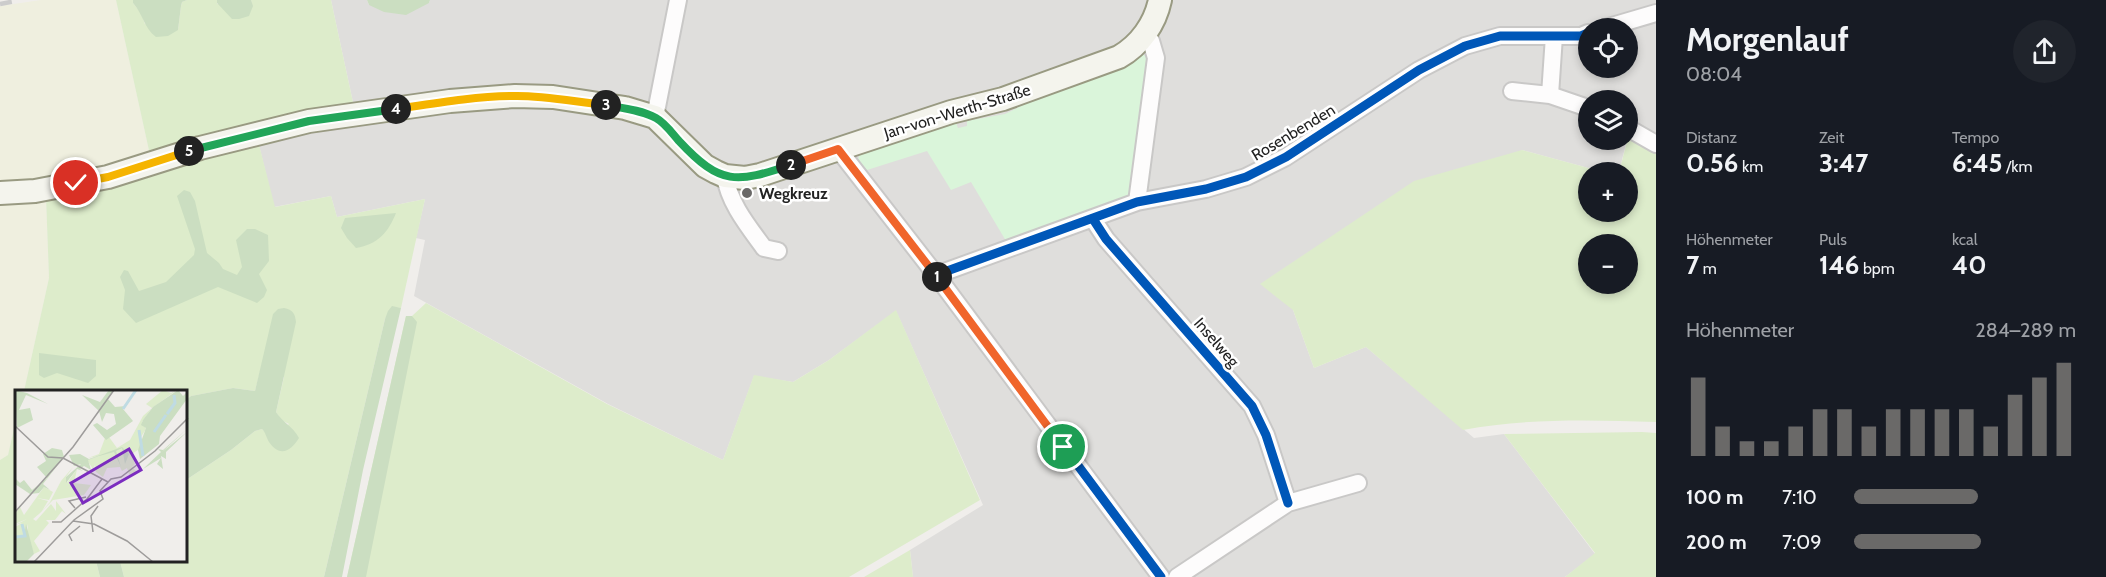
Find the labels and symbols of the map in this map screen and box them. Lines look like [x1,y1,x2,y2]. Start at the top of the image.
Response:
street label: Jan-von-Werth-Straße [881,80,1033,143]
pin: 3 [591,90,621,120]
pin: 4 [381,94,411,124]
street label: Rosenbenden [1248,100,1338,165]
pin: 5 [174,136,204,166]
pin: 2 [776,150,806,180]
pin [50,157,101,208]
place label: Wegkreuz [759,184,828,203]
marker: Wegkreuz [740,186,754,200]
pin: 1 [922,262,952,292]
street label: Inselweg [1190,314,1244,372]
inset map [15,390,188,562]
pin [1037,421,1088,472]

